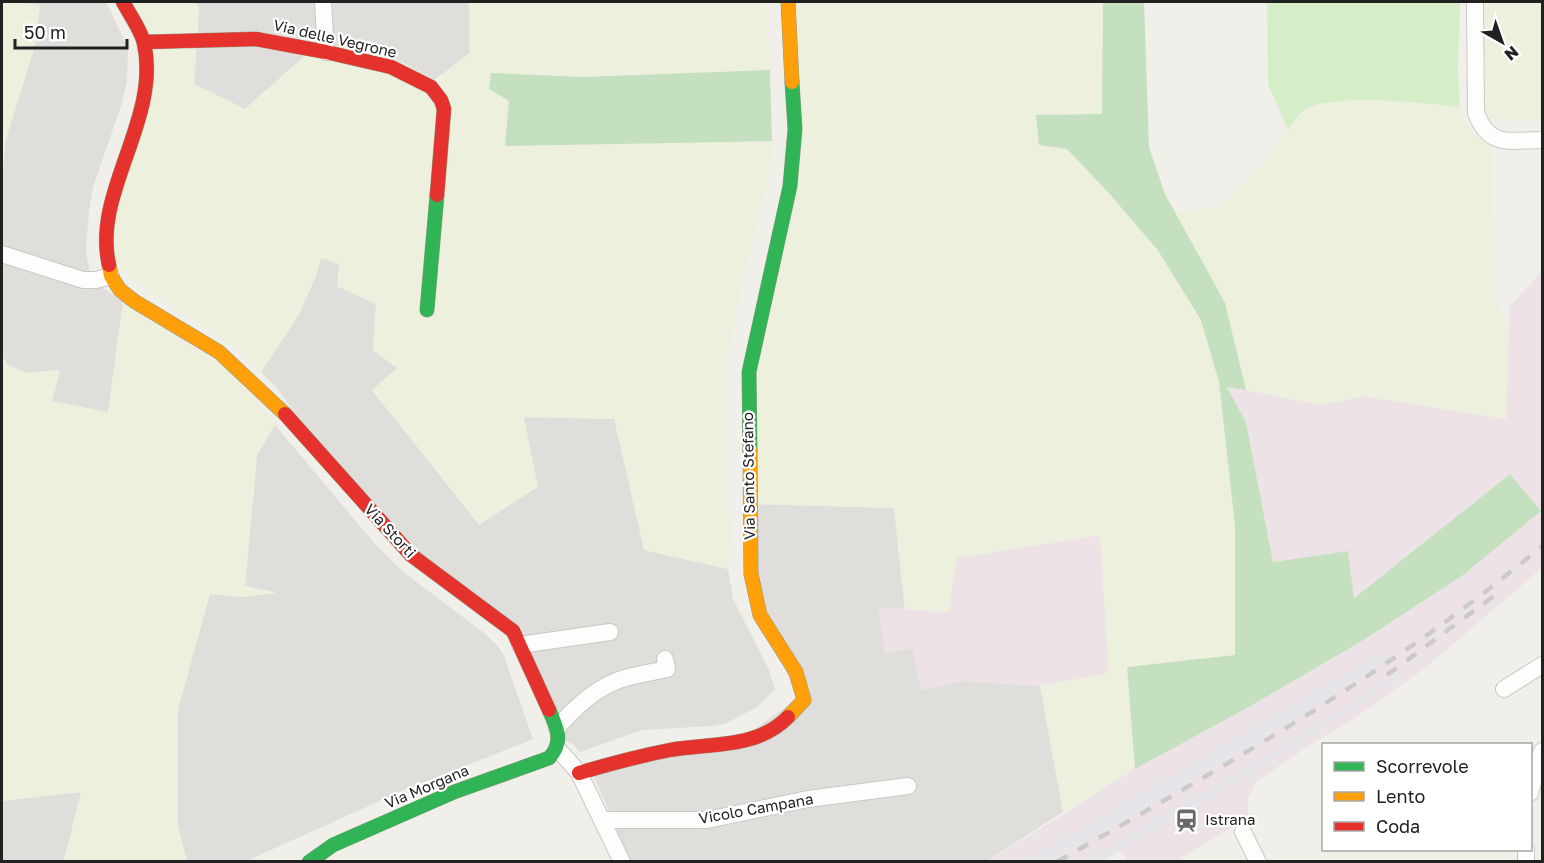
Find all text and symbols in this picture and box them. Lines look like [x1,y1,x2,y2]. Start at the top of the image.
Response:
scale bar [15,12,128,50]
north arrow [1472,12,1532,72]
street label: Via delle Vegrone [272,15,399,61]
text: 50 m [24,21,66,43]
text: N [1501,42,1523,65]
street label: Via Santo Stefano [738,412,758,540]
street label: Via Storti [361,500,420,561]
legend [1322,743,1532,851]
text: Scorrevole [1376,755,1469,777]
street label: Via Morgana [382,760,471,812]
text: Lento [1376,785,1425,807]
street label: Vicolo Campana [697,789,815,827]
station icon: Istrana [1174,807,1200,833]
place label: Istrana [1205,810,1256,828]
text: Coda [1376,815,1420,837]

